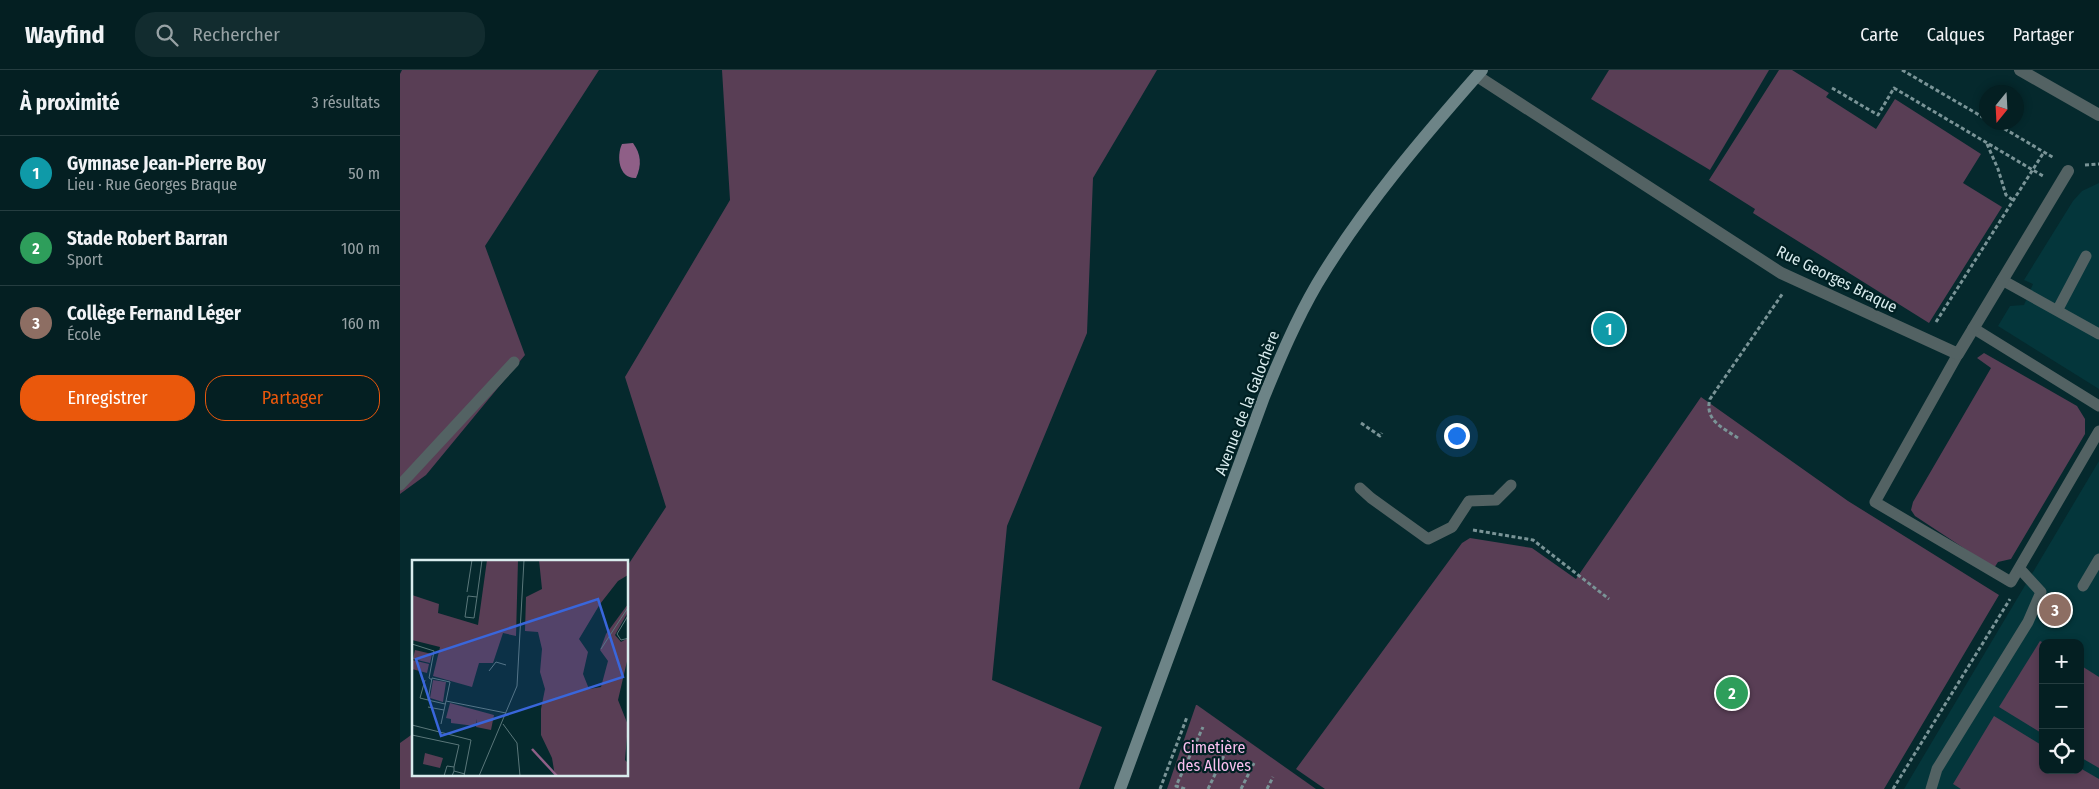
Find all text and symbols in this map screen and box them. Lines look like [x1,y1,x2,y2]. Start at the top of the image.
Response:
search box [135,12,485,57]
text: Wayfind [25,21,105,49]
icon: search [153,21,181,49]
text: Rechercher [193,23,280,46]
text: Carte [1860,24,1899,46]
text: Calques [1927,24,1985,46]
text: Partager [2013,24,2074,46]
north arrow [1979,85,2024,130]
text: À proximité [20,90,120,116]
text: 3 résultats [312,93,380,112]
text: Gymnase Jean-Pierre Boy [67,152,266,175]
text: 1 [33,164,39,183]
text: 50 m [348,164,380,183]
text: Lieu · Rue Georges Braque [67,175,237,194]
text: Stade Robert Barran [67,227,228,250]
text: 2 [32,239,40,258]
text: 100 m [341,239,380,258]
street label: Rue Georges Braque [1774,242,1901,316]
text: Sport [67,250,103,269]
text: Collège Fernand Léger [67,302,241,325]
pin: 1 [1593,310,1625,348]
text: 3 [32,314,40,333]
text: 160 m [341,314,380,333]
text: École [67,325,101,344]
street label: Avenue de la Galochère [1211,328,1283,478]
button: Enregistrer [20,375,195,421]
button: Partager [205,375,380,421]
your location [1444,423,1470,449]
inset map [412,560,629,776]
pin: 3 [2039,591,2071,629]
map controls [2039,639,2084,774]
button: + [2039,639,2084,684]
pin: 2 [1716,674,1748,712]
button: − [2039,684,2084,729]
button: locate [2039,729,2084,774]
park label: Cimetière des Alloves [1177,738,1251,775]

